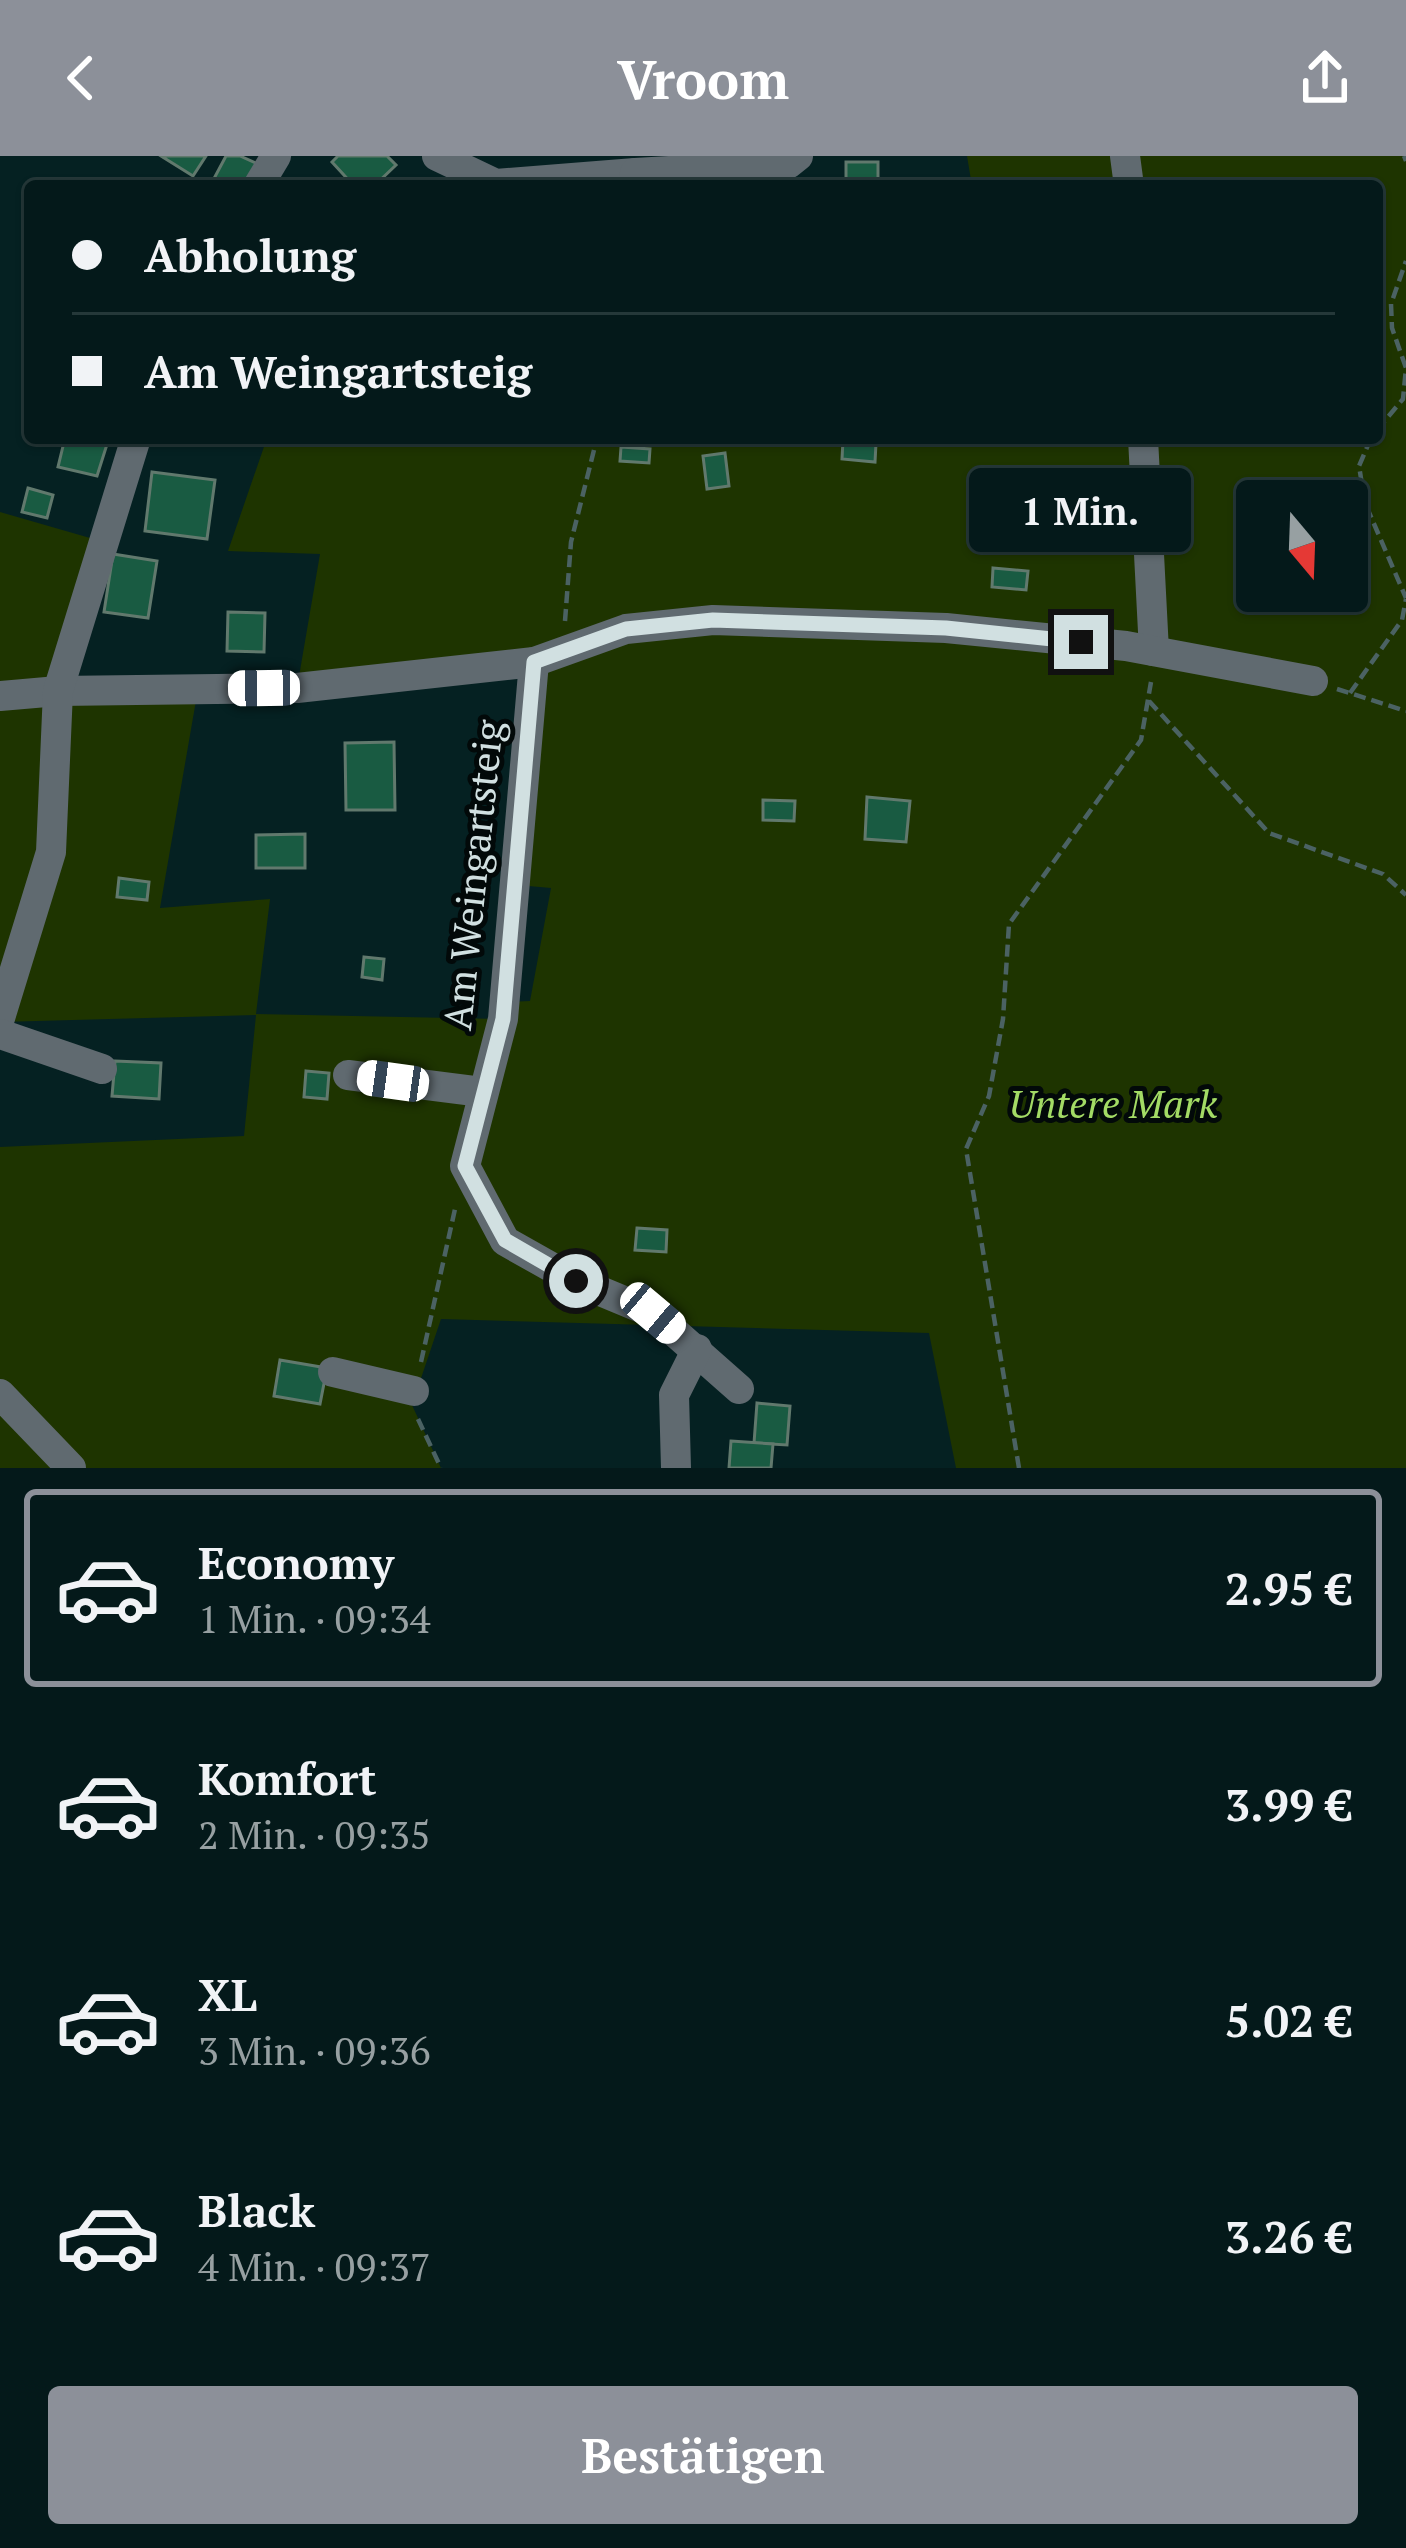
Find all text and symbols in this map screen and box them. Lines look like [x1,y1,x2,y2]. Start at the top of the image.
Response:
text: Vroom [617,43,789,114]
icon: back [48,45,114,111]
icon: share [1292,45,1358,111]
text: Abholung [144,225,356,285]
text: Am Weingartsteig [144,341,532,401]
callout: 1 Min. [970,468,1192,552]
north arrow [1236,480,1368,612]
map controls [1236,480,1368,612]
text: 1 Min. [1021,484,1139,536]
route end [1054,615,1108,669]
car [228,669,300,707]
street label: Am Weingartsteig [430,717,514,1032]
car [355,1058,431,1104]
park label: Untere Mark [1009,1077,1218,1129]
route start [549,1254,603,1308]
car [614,1276,692,1350]
text: Economy [198,1532,394,1592]
icon: car [54,1534,162,1642]
text: 2.95 € [1225,1558,1352,1618]
text: 1 Min. · 09:34 [198,1592,431,1644]
text: Komfort [198,1748,376,1808]
icon: car [54,1750,162,1858]
text: 3.99 € [1225,1774,1352,1834]
text: 2 Min. · 09:35 [198,1808,431,1860]
text: XL [198,1964,257,2024]
icon: car [54,1966,162,2074]
text: 5.02 € [1225,1990,1352,2050]
text: 3 Min. · 09:36 [198,2024,431,2076]
text: Black [198,2180,315,2240]
icon: car [54,2182,162,2290]
text: 3.26 € [1225,2206,1352,2266]
text: 4 Min. · 09:37 [198,2240,431,2292]
button: Bestätigen [48,2386,1358,2524]

